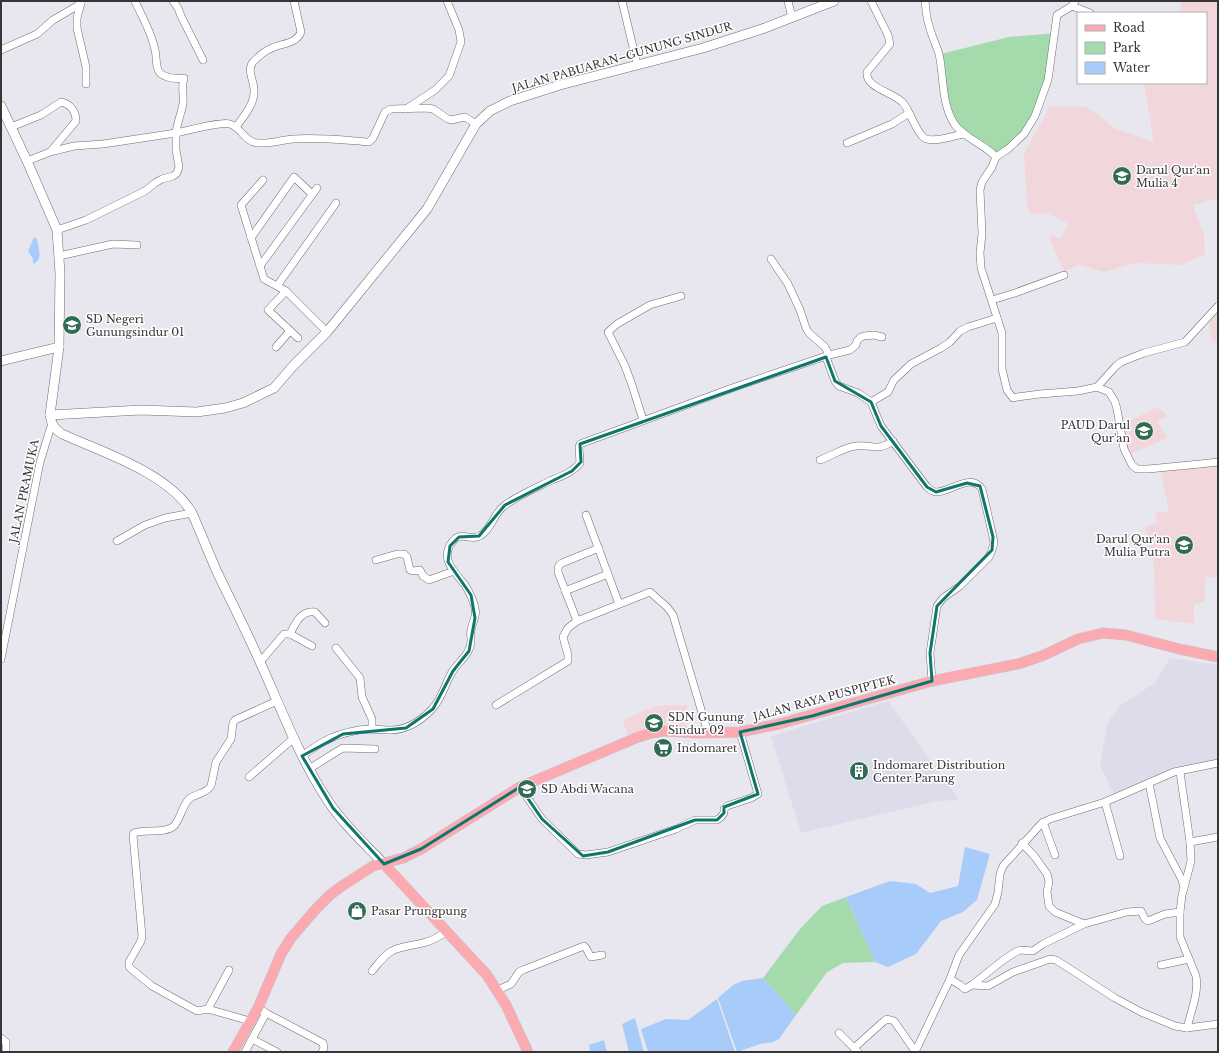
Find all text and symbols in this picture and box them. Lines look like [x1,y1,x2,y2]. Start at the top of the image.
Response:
legend [1077,12,1207,84]
street label: JALAN PABUARAN–GUNUNG SINDUR [508,19,734,96]
text: Road [1113,20,1145,35]
text: Park [1113,40,1141,55]
text: Water [1112,60,1150,75]
place label: Darul Qur'an Mulia 4 [1136,163,1210,190]
school or university icon: Darul Qur'an Mulia 4 [1111,165,1133,187]
place label: SD Negeri Gunungsindur 01 [86,312,184,339]
school or university icon: SD Negeri Gunungsindur 01 [61,314,83,336]
place label: PAUD Darul Qur'an [1061,418,1130,445]
school or university icon: PAUD Darul Qur'an [1133,420,1155,442]
street label: JALAN PRAMUKA [6,437,42,546]
place label: Darul Qur'an Mulia Putra [1096,532,1171,559]
school or university icon: Darul Qur'an Mulia Putra [1173,534,1195,556]
street label: JALAN RAYA PUSPIPTEK [750,672,897,724]
place label: SDN Gunung Sindur 02 [668,710,744,737]
school or university icon: SDN Gunung Sindur 02 [643,712,665,734]
supermarket icon: Indomaret [652,737,674,759]
place label: Indomaret [677,741,738,755]
place label: Indomaret Distribution Center Parung [873,758,1006,785]
building icon: Indomaret Distribution Center Parung [848,760,870,782]
school or university icon: SD Abdi Wacana [516,778,538,800]
place label: SD Abdi Wacana [541,782,635,796]
shop icon: Pasar Prungpung [346,900,368,922]
place label: Pasar Prungpung [371,904,467,918]

